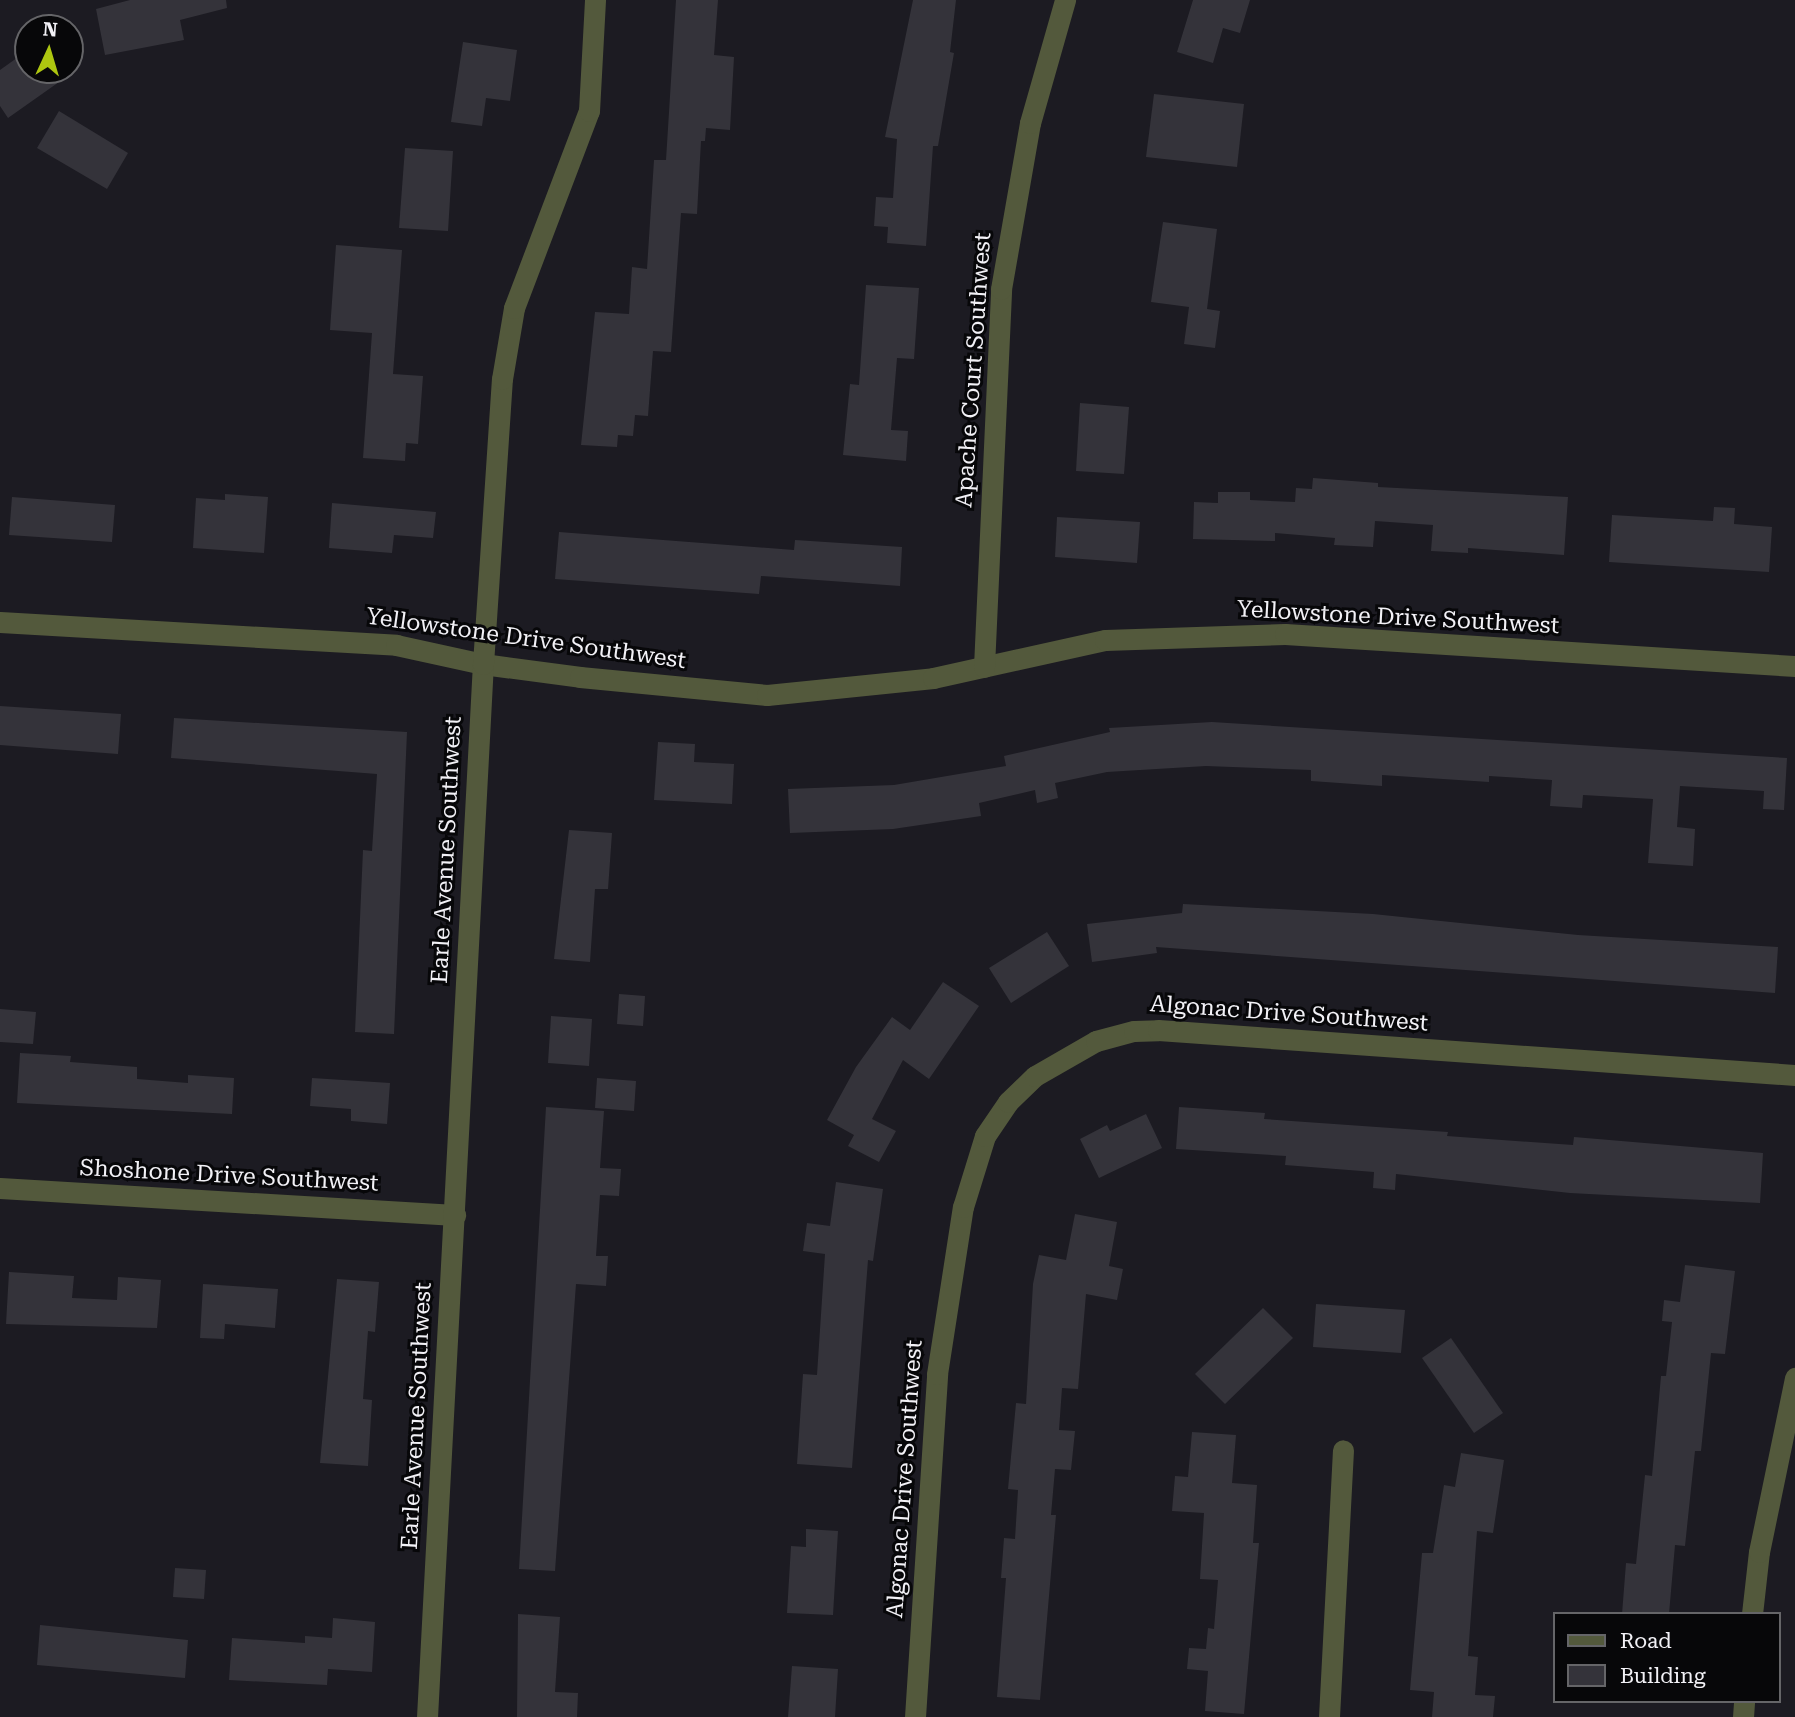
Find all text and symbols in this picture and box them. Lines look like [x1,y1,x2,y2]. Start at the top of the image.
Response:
north arrow [14,14,84,84]
text: N [42,18,58,42]
street label: Apache Court Southwest [951,232,997,508]
street label: Yellowstone Drive Southwest [1236,596,1560,640]
street label: Yellowstone Drive Southwest [364,603,688,675]
street label: Earle Avenue Southwest [426,716,468,984]
street label: Algonac Drive Southwest [1149,991,1429,1037]
street label: Shoshone Drive Southwest [79,1154,379,1198]
street label: Earle Avenue Southwest [396,1282,438,1550]
street label: Algonac Drive Southwest [882,1339,928,1619]
legend [1554,1612,1781,1703]
text: Road [1620,1629,1672,1653]
text: Building [1620,1664,1706,1688]

